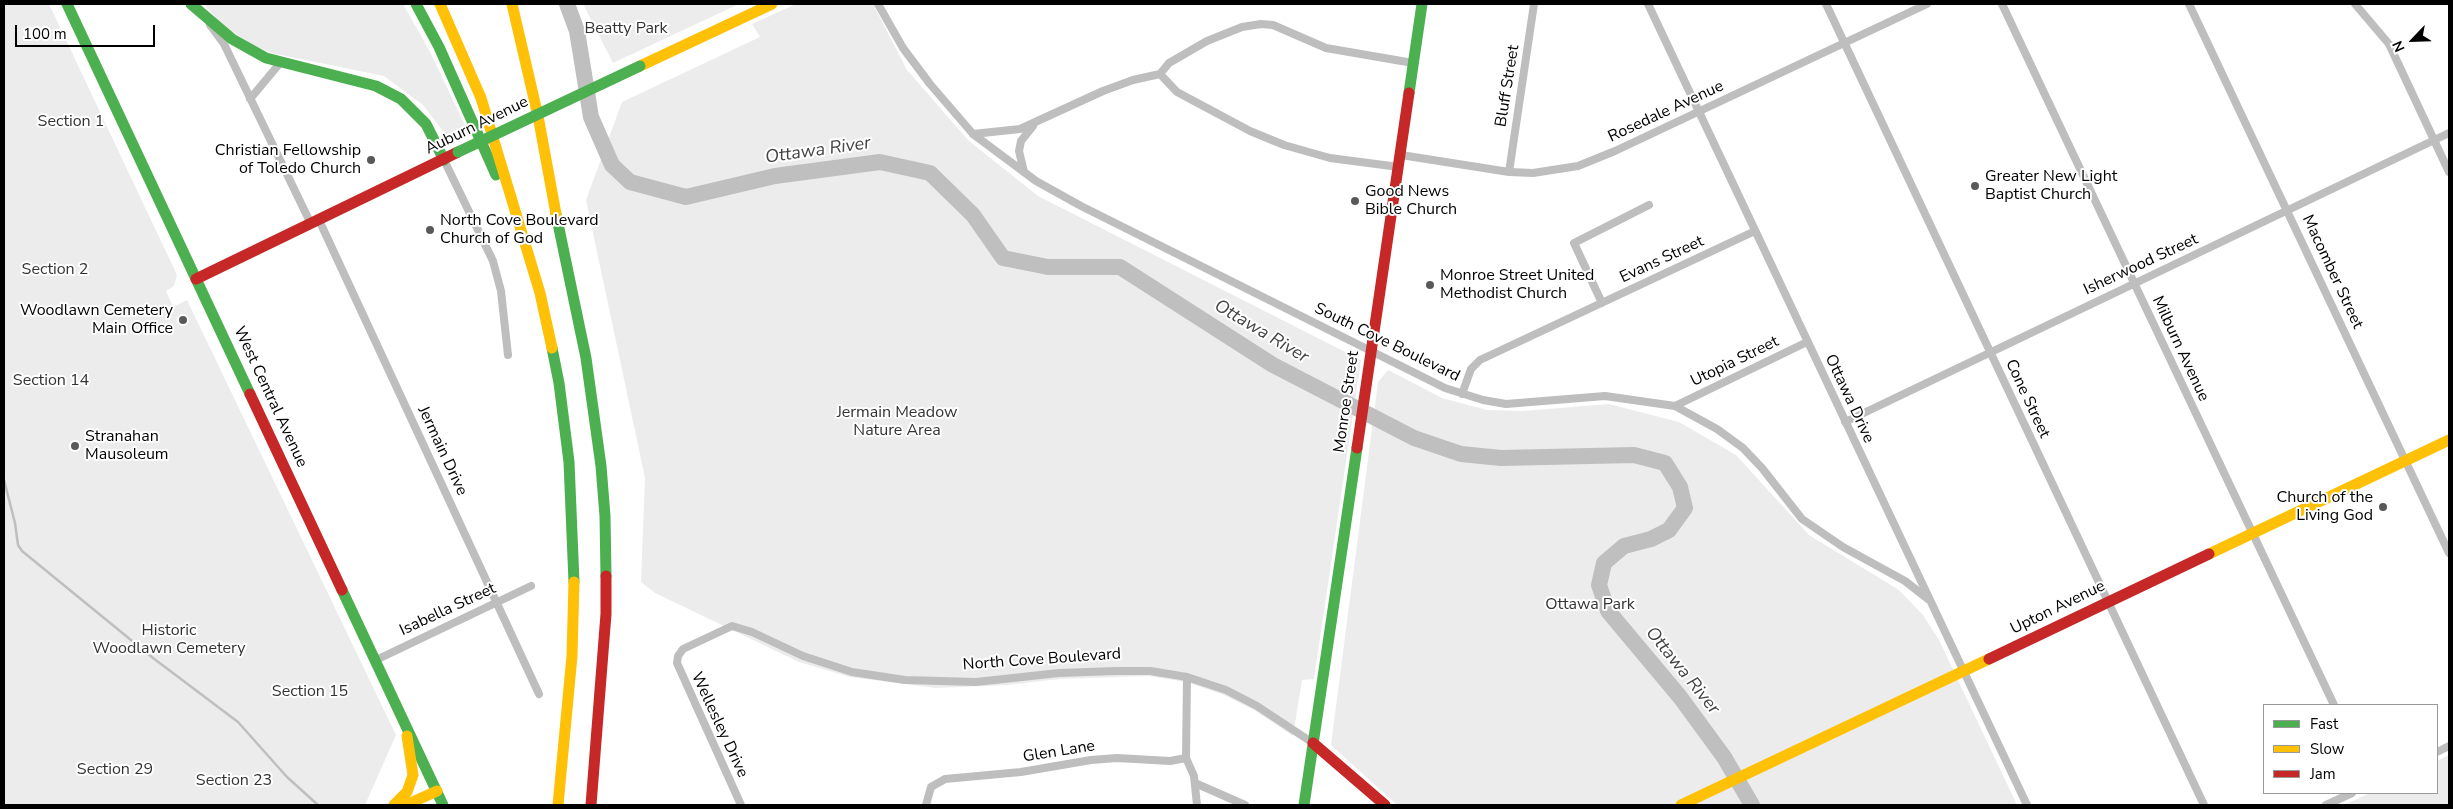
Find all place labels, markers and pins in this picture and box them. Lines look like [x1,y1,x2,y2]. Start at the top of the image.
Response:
place label: Christian Fellowship of Toledo Church [215,141,361,179]
marker: Christian Fellowship of Toledo Church [365,154,377,166]
place label: Greater New Light Baptist Church [1985,167,2117,205]
marker: Greater New Light Baptist Church [1969,180,1981,192]
place label: Good News Bible Church [1365,182,1457,220]
marker: Good News Bible Church [1349,195,1361,207]
place label: North Cove Boulevard Church of God [440,211,599,249]
marker: North Cove Boulevard Church of God [424,224,436,236]
place label: Monroe Street United Methodist Church [1440,266,1594,304]
marker: Monroe Street United Methodist Church [1424,279,1436,291]
place label: Woodlawn Cemetery Main Office [20,301,173,339]
marker: Woodlawn Cemetery Main Office [177,314,189,326]
place label: Stranahan Mausoleum [85,427,169,465]
marker: Stranahan Mausoleum [69,440,81,452]
place label: Church of the Living God [2276,488,2373,526]
marker: Church of the Living God [2377,501,2389,513]

